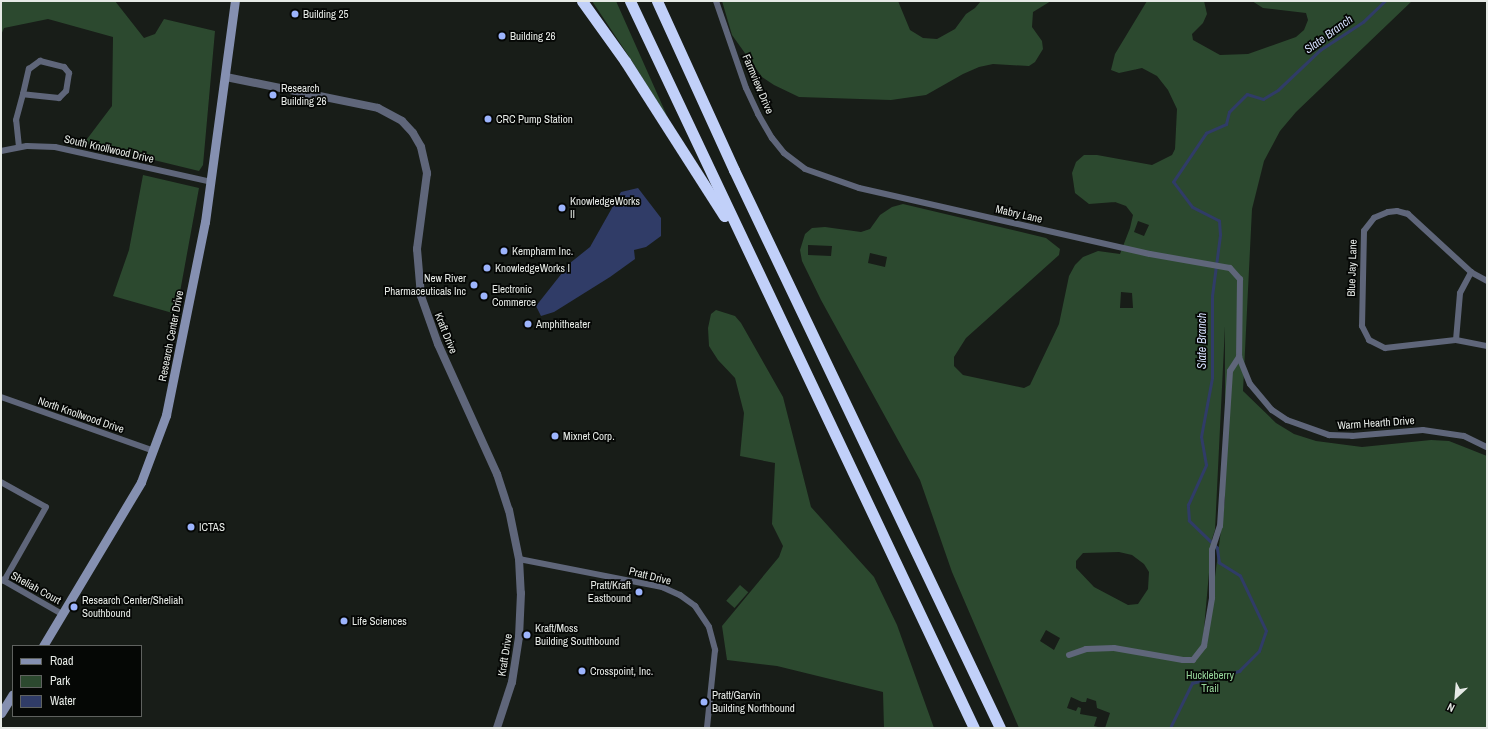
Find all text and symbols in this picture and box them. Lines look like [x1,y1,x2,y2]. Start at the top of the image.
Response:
place label: Building 25 [303,7,349,21]
marker: Building 25 [290,9,300,19]
water label: Slate Branch [1302,13,1356,57]
place label: Building 26 [510,29,556,43]
marker: Building 26 [497,31,507,41]
street label: Farmview Drive [740,52,776,116]
place label: Research Building 26 [281,82,327,108]
marker: Research Building 26 [268,90,278,100]
place label: CRC Pump Station [496,112,573,126]
marker: CRC Pump Station [483,114,493,124]
street label: South Knollwood Drive [63,132,155,166]
place label: KnowledgeWorks II [570,195,640,221]
street label: Mabry Lane [994,202,1044,226]
marker: KnowledgeWorks II [557,203,567,213]
street label: Blue Jay Lane [1344,239,1360,297]
place label: Kempharm Inc. [512,244,573,258]
marker: Kempharm Inc. [499,246,509,256]
place label: KnowledgeWorks I [495,261,570,275]
marker: KnowledgeWorks I [482,263,492,273]
place label: New River Pharmaceuticals Inc [384,272,466,298]
marker: New River Pharmaceuticals Inc [469,280,479,290]
place label: Electronic Commerce [492,283,536,309]
street label: Research Center Drive [156,289,186,383]
marker: Electronic Commerce [479,291,489,301]
street label: Kraft Drive [432,311,460,355]
water label: Slate Branch [1196,313,1210,369]
place label: Amphitheater [536,317,590,331]
marker: Amphitheater [523,319,533,329]
street label: North Knollwood Drive [36,394,126,436]
street label: Warm Hearth Drive [1337,414,1415,432]
place label: Mixnet Corp. [563,429,615,443]
marker: Mixnet Corp. [550,431,560,441]
place label: ICTAS [199,520,225,534]
marker: ICTAS [186,522,196,532]
street label: Pratt Drive [627,564,673,588]
street label: Sheliah Court [9,569,63,607]
place label: Pratt/Kraft Eastbound [588,579,631,605]
marker: Pratt/Kraft Eastbound [634,587,644,597]
place label: Research Center/Sheliah Southbound [82,594,183,620]
marker: Research Center/Sheliah Southbound [69,602,79,612]
place label: Life Sciences [352,614,407,628]
marker: Life Sciences [339,616,349,626]
place label: Kraft/Moss Building Southbound [535,622,619,648]
marker: Kraft/Moss Building Southbound [522,630,532,640]
street label: Kraft Drive [495,633,515,677]
legend [12,645,142,717]
text: Road [50,653,74,669]
place label: Crosspoint, Inc. [590,664,653,678]
marker: Crosspoint, Inc. [577,666,587,676]
park label: Huckleberry Trail [1186,669,1234,695]
text: Park [50,673,70,689]
north arrow [1436,677,1476,717]
place label: Pratt/Garvin Building Northbound [712,689,795,715]
text: Water [50,693,76,709]
marker: Pratt/Garvin Building Northbound [699,697,709,707]
text: N [1445,700,1457,716]

